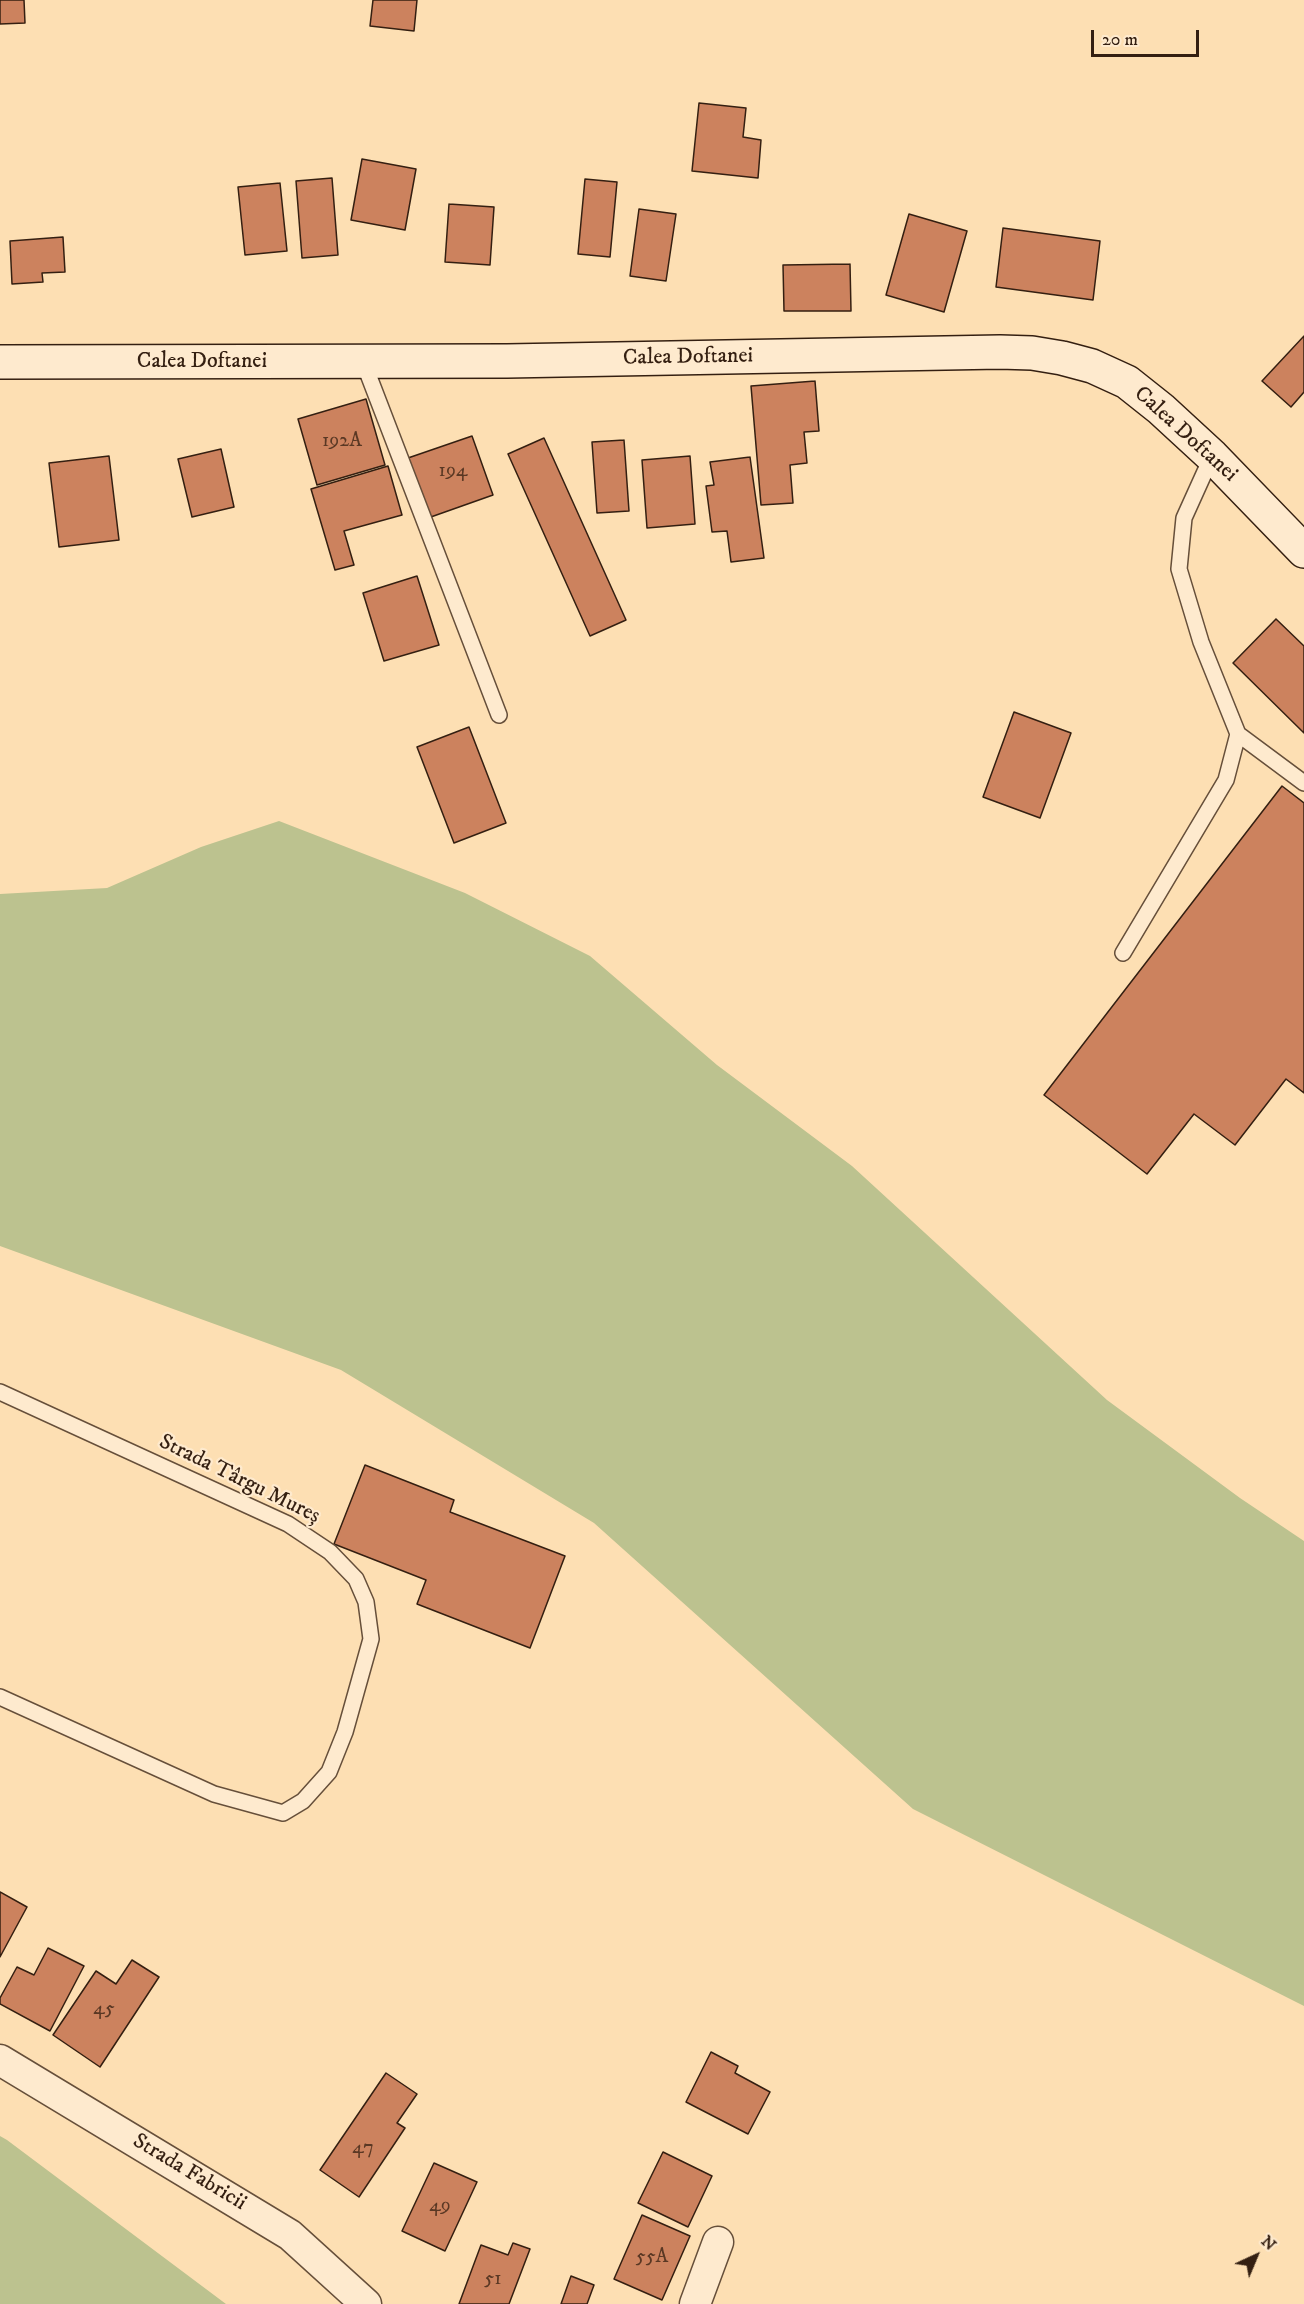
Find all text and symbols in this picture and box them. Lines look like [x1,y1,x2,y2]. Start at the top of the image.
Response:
scale bar [1094,18,1202,56]
text: 20 m [1102,29,1138,51]
street label: Calea Doftanei [623,344,753,372]
street label: Calea Doftanei [137,349,267,375]
street label: Calea Doftanei [1128,382,1242,488]
house number: 192A [322,430,362,454]
house number: 194 [439,460,467,484]
street label: Strada Târgu Mureș [154,1430,324,1530]
house number: 45 [93,1998,115,2022]
street label: Strada Fabricii [127,2129,251,2217]
house number: 47 [352,2137,374,2161]
house number: 49 [429,2195,451,2219]
north arrow [1226,2226,1286,2286]
text: N [1257,2231,1280,2255]
house number: 55A [636,2246,668,2270]
house number: 51 [484,2268,502,2292]

